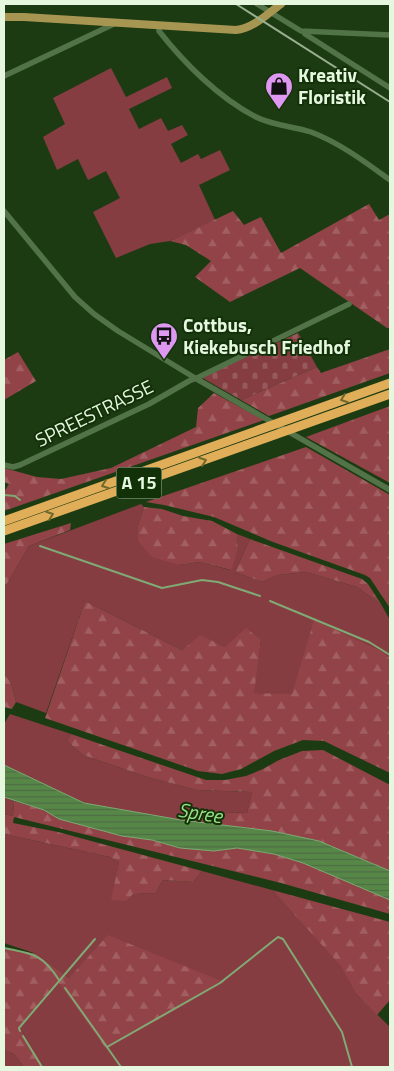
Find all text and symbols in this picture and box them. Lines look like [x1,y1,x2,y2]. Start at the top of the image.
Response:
place label: Kreativ Floristik [298,60,366,111]
shop icon: Kreativ Floristik [264,71,294,110]
place label: Cottbus, Kiekebusch Friedhof [183,310,351,361]
bus stop icon: Cottbus, Kiekebusch Friedhof [149,321,179,360]
street label: SPREESTRASSE [30,371,158,454]
one-way arrow [341,393,349,403]
one-way arrow [198,456,207,466]
road number: A 15 [116,468,162,498]
one-way arrow [101,479,110,489]
one-way arrow [45,511,53,521]
water label: Spree [176,794,226,832]

